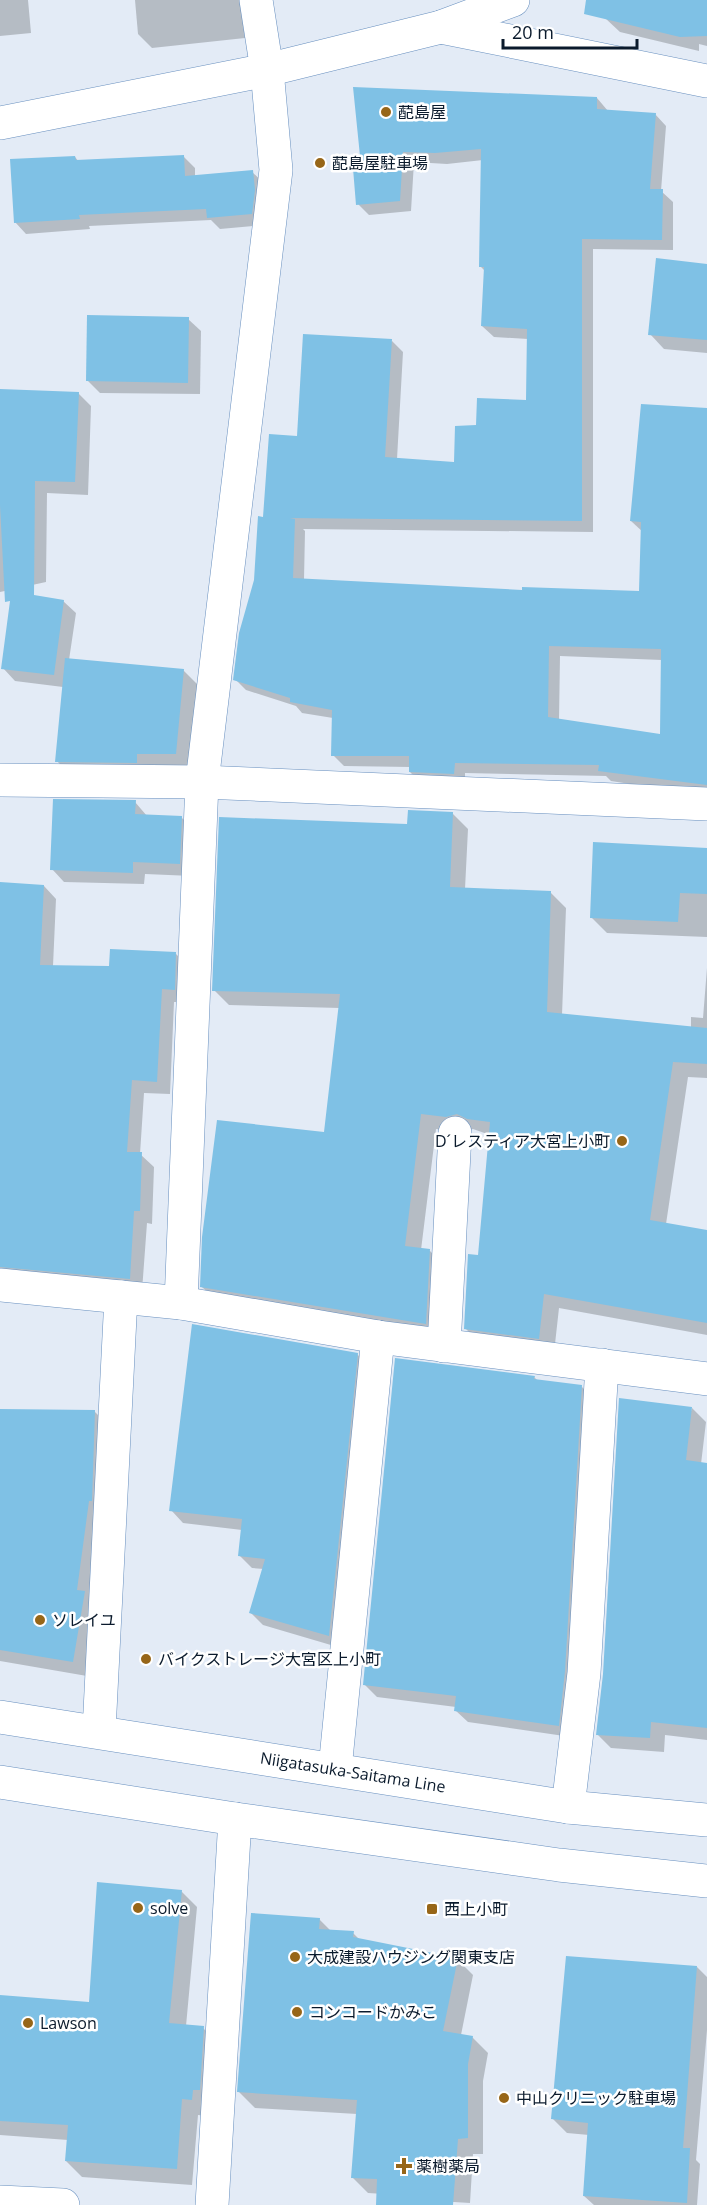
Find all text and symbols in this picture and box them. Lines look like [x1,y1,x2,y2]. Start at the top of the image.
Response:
scale bar [503,12,636,50]
text: 20 m [512,20,554,44]
place label: 蓜島屋 [398,101,446,123]
marker: 蓜島屋 [379,105,393,119]
place label: 蓜島屋駐車場 [332,152,428,174]
marker: 蓜島屋駐車場 [313,156,327,170]
place label: D´レスティア大宮上小町 [435,1130,610,1152]
marker: D´レスティア大宮上小町 [615,1134,629,1148]
place label: ソレイユ [52,1609,116,1631]
marker: ソレイユ [33,1613,47,1627]
place label: バイクストレージ大宮区上小町 [158,1648,381,1670]
marker: バイクストレージ大宮区上小町 [139,1652,153,1666]
street label: Niigatasuka-Saitama Line [259,1746,447,1798]
place label: solve [150,1897,188,1919]
place label: 西上小町 [444,1898,508,1920]
marker: solve [131,1901,145,1915]
marker: 西上小町 [425,1902,439,1916]
place label: 大成建設ハウジング関東支店 [307,1946,515,1968]
marker: 大成建設ハウジング関東支店 [288,1950,302,1964]
place label: コンコードかみこ [309,2001,437,2023]
marker: コンコードかみこ [290,2005,304,2019]
place label: Lawson [40,2012,97,2034]
marker: Lawson [21,2016,35,2030]
place label: 中山クリニック駐車場 [516,2087,676,2109]
marker: 中山クリニック駐車場 [497,2091,511,2105]
place label: 薬樹薬局 [416,2155,480,2177]
marker: 薬樹薬局 [397,2159,411,2173]

